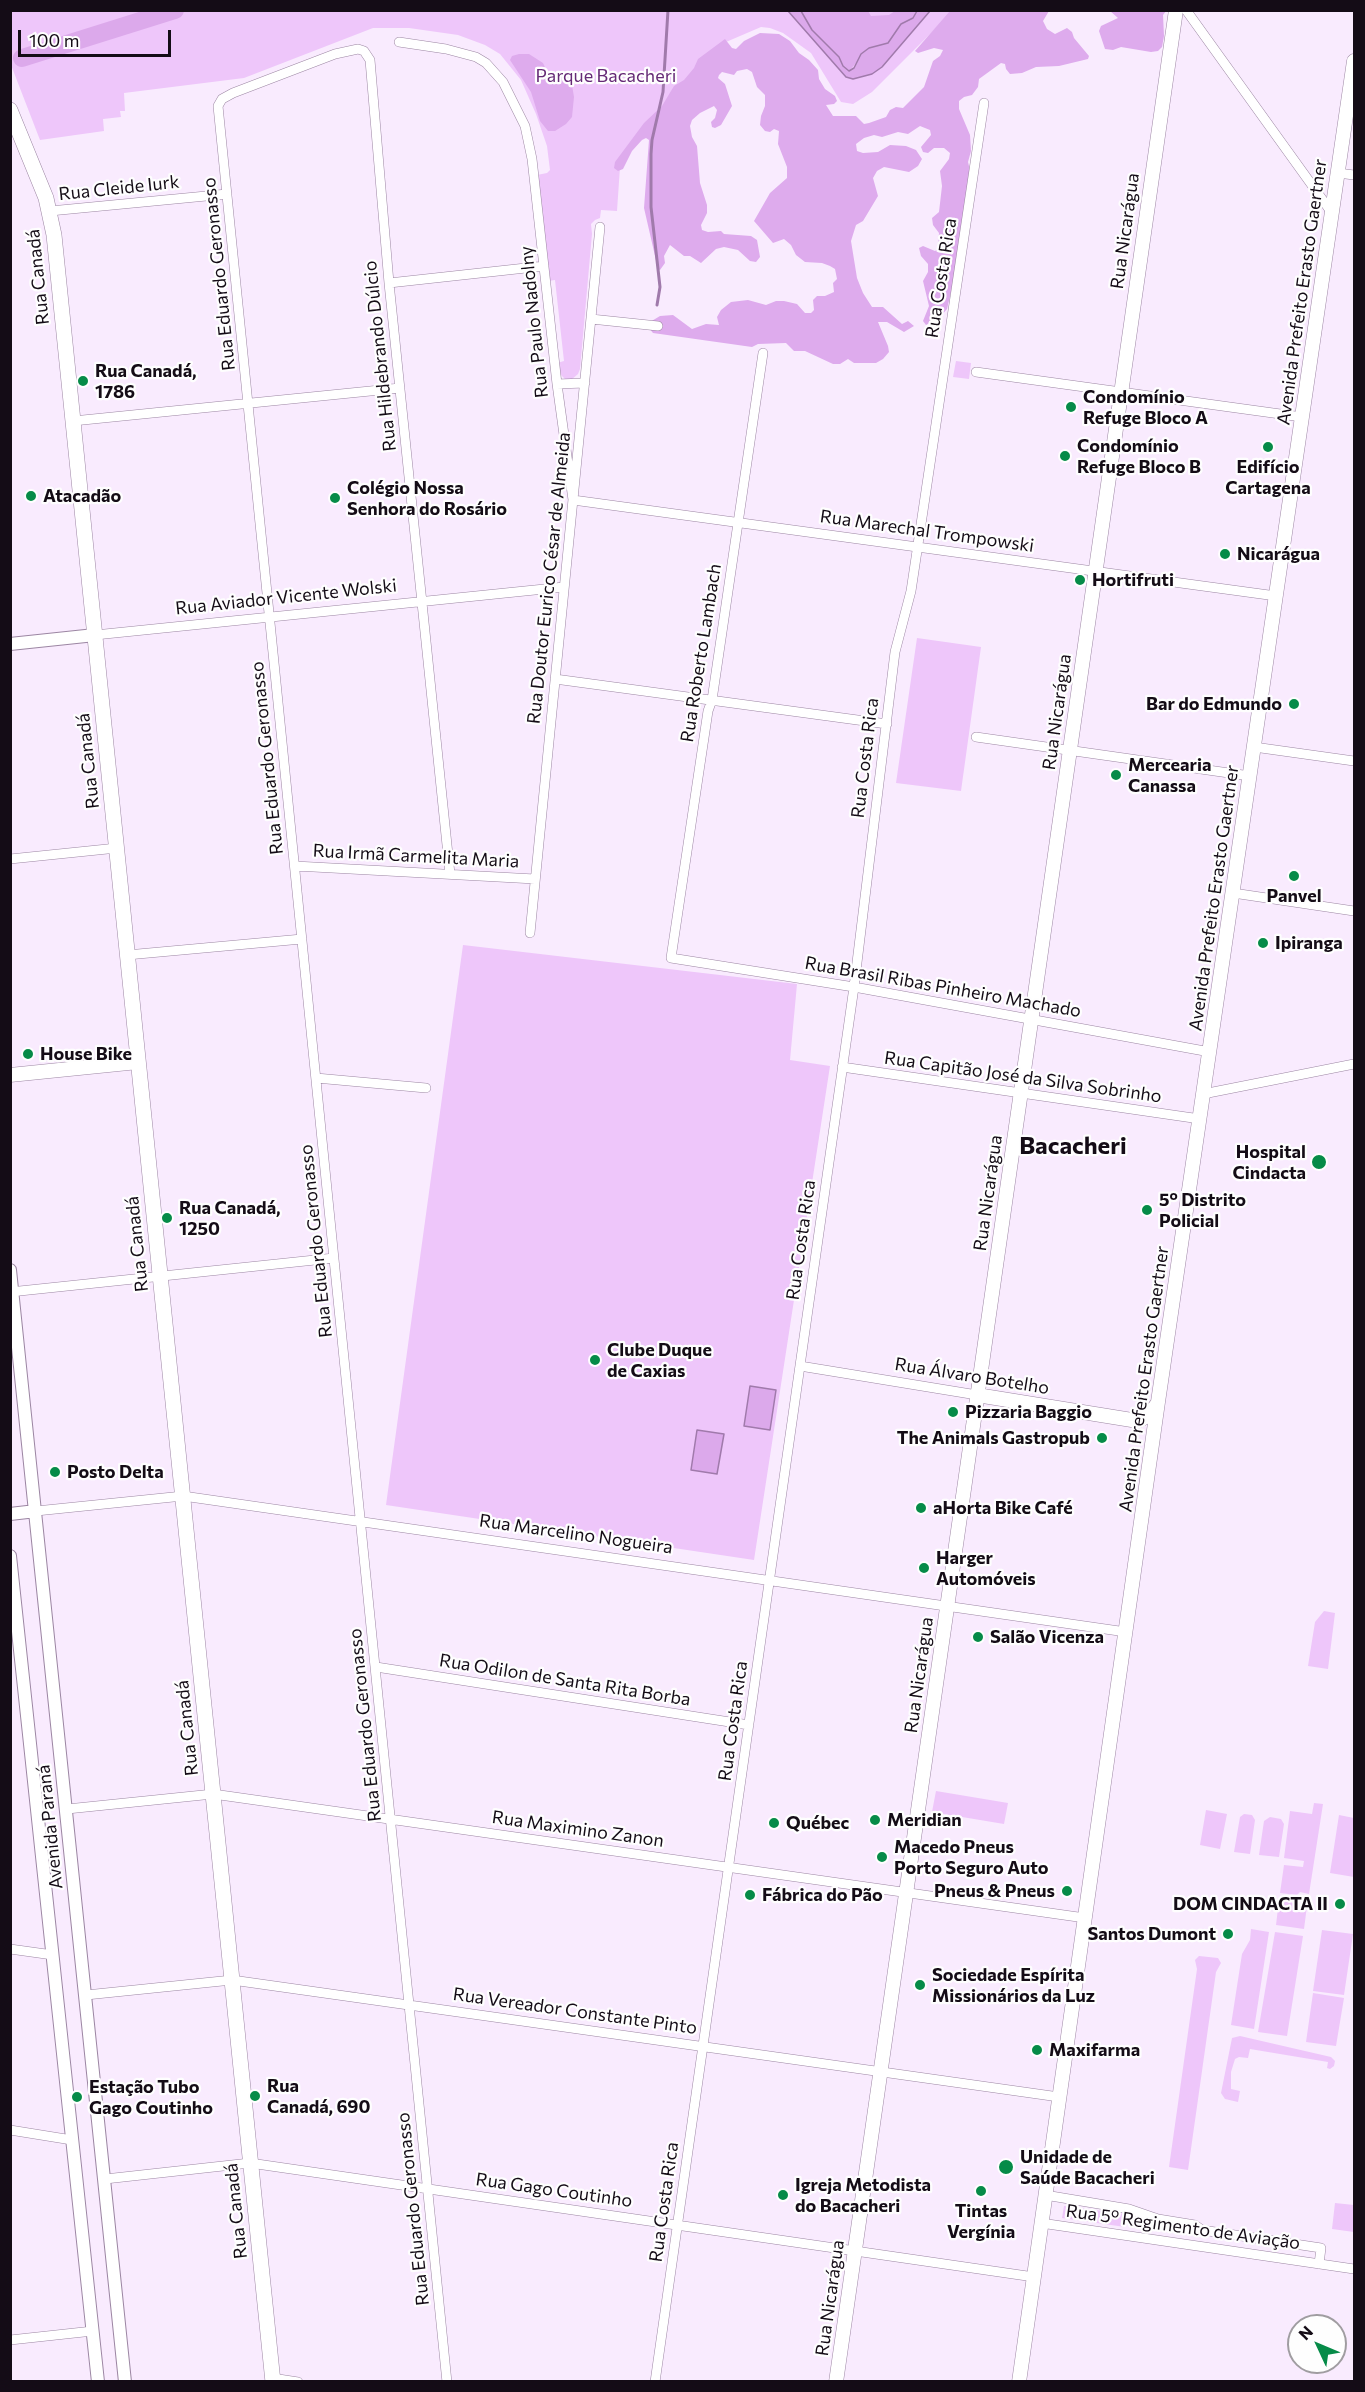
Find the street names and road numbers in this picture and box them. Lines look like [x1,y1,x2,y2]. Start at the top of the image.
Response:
street label: Avenida Prefeito Erasto Gaertner [1273,158,1331,426]
street label: Rua Cleide Iurk [58,171,180,205]
street label: Rua Nicarágua [1106,172,1144,290]
street label: Rua Eduardo Geronasso [198,176,240,372]
street label: Rua Costa Rica [921,216,961,340]
street label: Rua Canadá [22,228,54,326]
street label: Rua Paulo Nadolny [515,245,553,399]
street label: Rua Hildebrando Dúlcio [359,260,401,452]
street label: Rua Doutor Eurico César de Almeida [523,431,575,725]
street label: Rua Marechal Trompowski [819,505,1035,557]
street label: Rua Roberto Lambach [676,562,726,744]
street label: Rua Aviador Vicente Wolski [174,575,398,619]
street label: Rua Nicarágua [1038,653,1076,771]
street label: Rua Eduardo Geronasso [246,660,288,856]
street label: Rua Costa Rica [847,697,883,819]
street label: Rua Canadá [72,712,104,810]
street label: Avenida Prefeito Erasto Gaertner [1185,764,1243,1032]
street label: Rua Irmã Carmelita Maria [312,840,520,872]
street label: Rua Brasil Ribas Pinheiro Machado [803,952,1083,1022]
street label: Rua Capitão José da Silva Sobrinho [883,1047,1163,1107]
street label: Rua Nicarágua [969,1134,1007,1252]
street label: Rua Eduardo Geronasso [295,1143,337,1339]
street label: Rua Costa Rica [782,1179,820,1301]
street label: Rua Canadá [121,1195,153,1293]
street label: Avenida Prefeito Erasto Gaertner [1115,1245,1173,1513]
street label: Rua Álvaro Botelho [893,1353,1051,1399]
street label: Rua Marcelino Nogueira [478,1510,674,1558]
street label: Rua Nicarágua [900,1616,938,1734]
street label: Rua Eduardo Geronasso [344,1627,386,1823]
street label: Rua Odilon de Santa Rita Borba [438,1649,692,1711]
street label: Rua Costa Rica [714,1660,752,1782]
street label: Rua Canadá [171,1679,203,1777]
street label: Avenida Paraná [33,1764,67,1890]
street label: Rua Maximino Zanon [491,1806,665,1852]
street label: Rua Vereador Constante Pinto [452,1983,698,2039]
street label: Rua Eduardo Geronasso [392,2111,434,2307]
street label: Rua Costa Rica [645,2141,683,2263]
street label: Rua Canadá [220,2162,252,2260]
street label: Rua Gago Coutinho [474,2168,634,2212]
street label: Rua 5º Regimento de Aviação [1064,2200,1302,2254]
street label: Rua Nicarágua [811,2239,849,2357]

